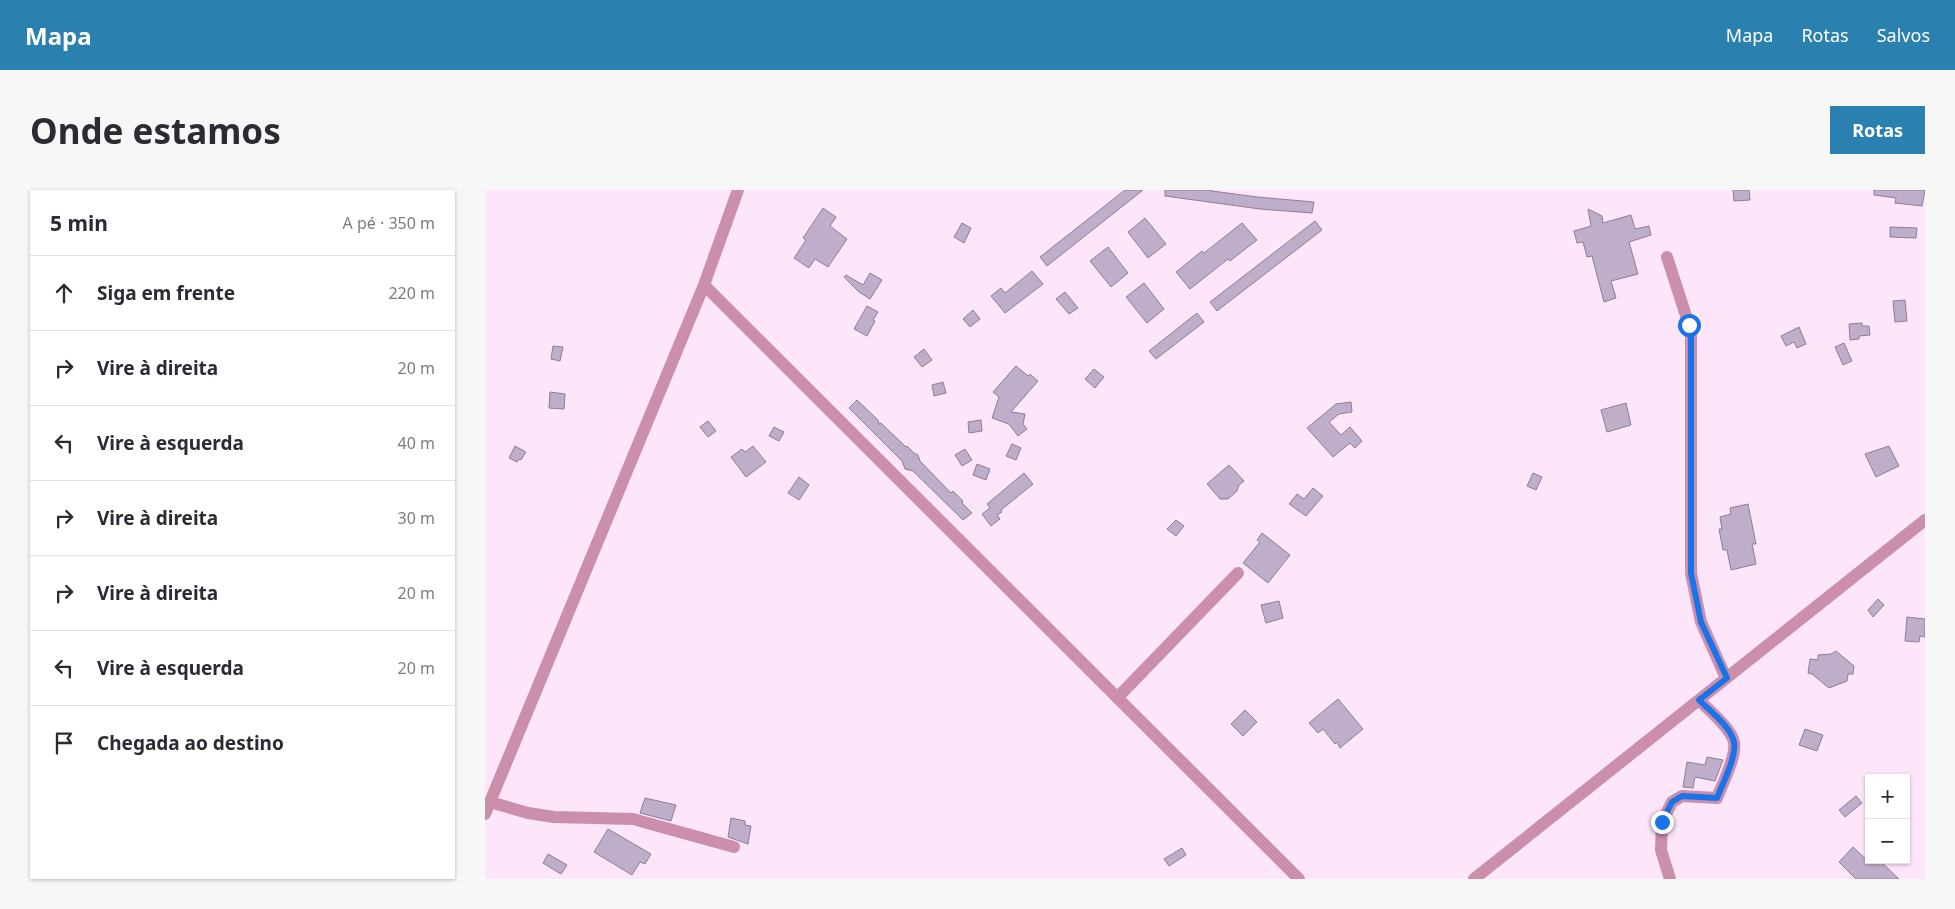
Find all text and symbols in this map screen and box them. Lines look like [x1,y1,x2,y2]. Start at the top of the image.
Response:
text: Mapa [25,19,92,52]
text: Mapa [1726,23,1773,47]
text: Rotas [1801,23,1849,47]
text: Salvos [1877,23,1930,47]
button: Rotas [1830,106,1925,154]
text: Onde estamos [30,107,281,154]
text: 5 min [50,209,108,237]
text: A pé · 350 m [343,212,435,234]
icon: ahead [50,279,78,307]
text: Siga em frente [97,280,235,306]
text: 220 m [388,282,435,304]
route start [1678,314,1701,337]
icon: right [50,354,78,382]
text: Vire à direita [97,355,218,381]
text: 20 m [398,357,435,379]
icon: left [50,429,78,457]
text: Vire à esquerda [97,430,244,456]
text: 40 m [398,432,435,454]
icon: right [50,504,78,532]
text: Vire à direita [97,505,218,531]
text: 30 m [398,507,435,529]
icon: right [50,579,78,607]
text: Vire à direita [97,580,218,606]
text: 20 m [398,582,435,604]
icon: left [50,654,78,682]
text: Vire à esquerda [97,655,244,681]
text: 20 m [398,657,435,679]
icon: arrive [50,729,78,757]
text: Chegada ao destino [97,730,284,756]
map controls [1865,774,1910,864]
button: + [1865,774,1910,819]
route end [1651,811,1674,834]
button: − [1865,819,1910,864]

